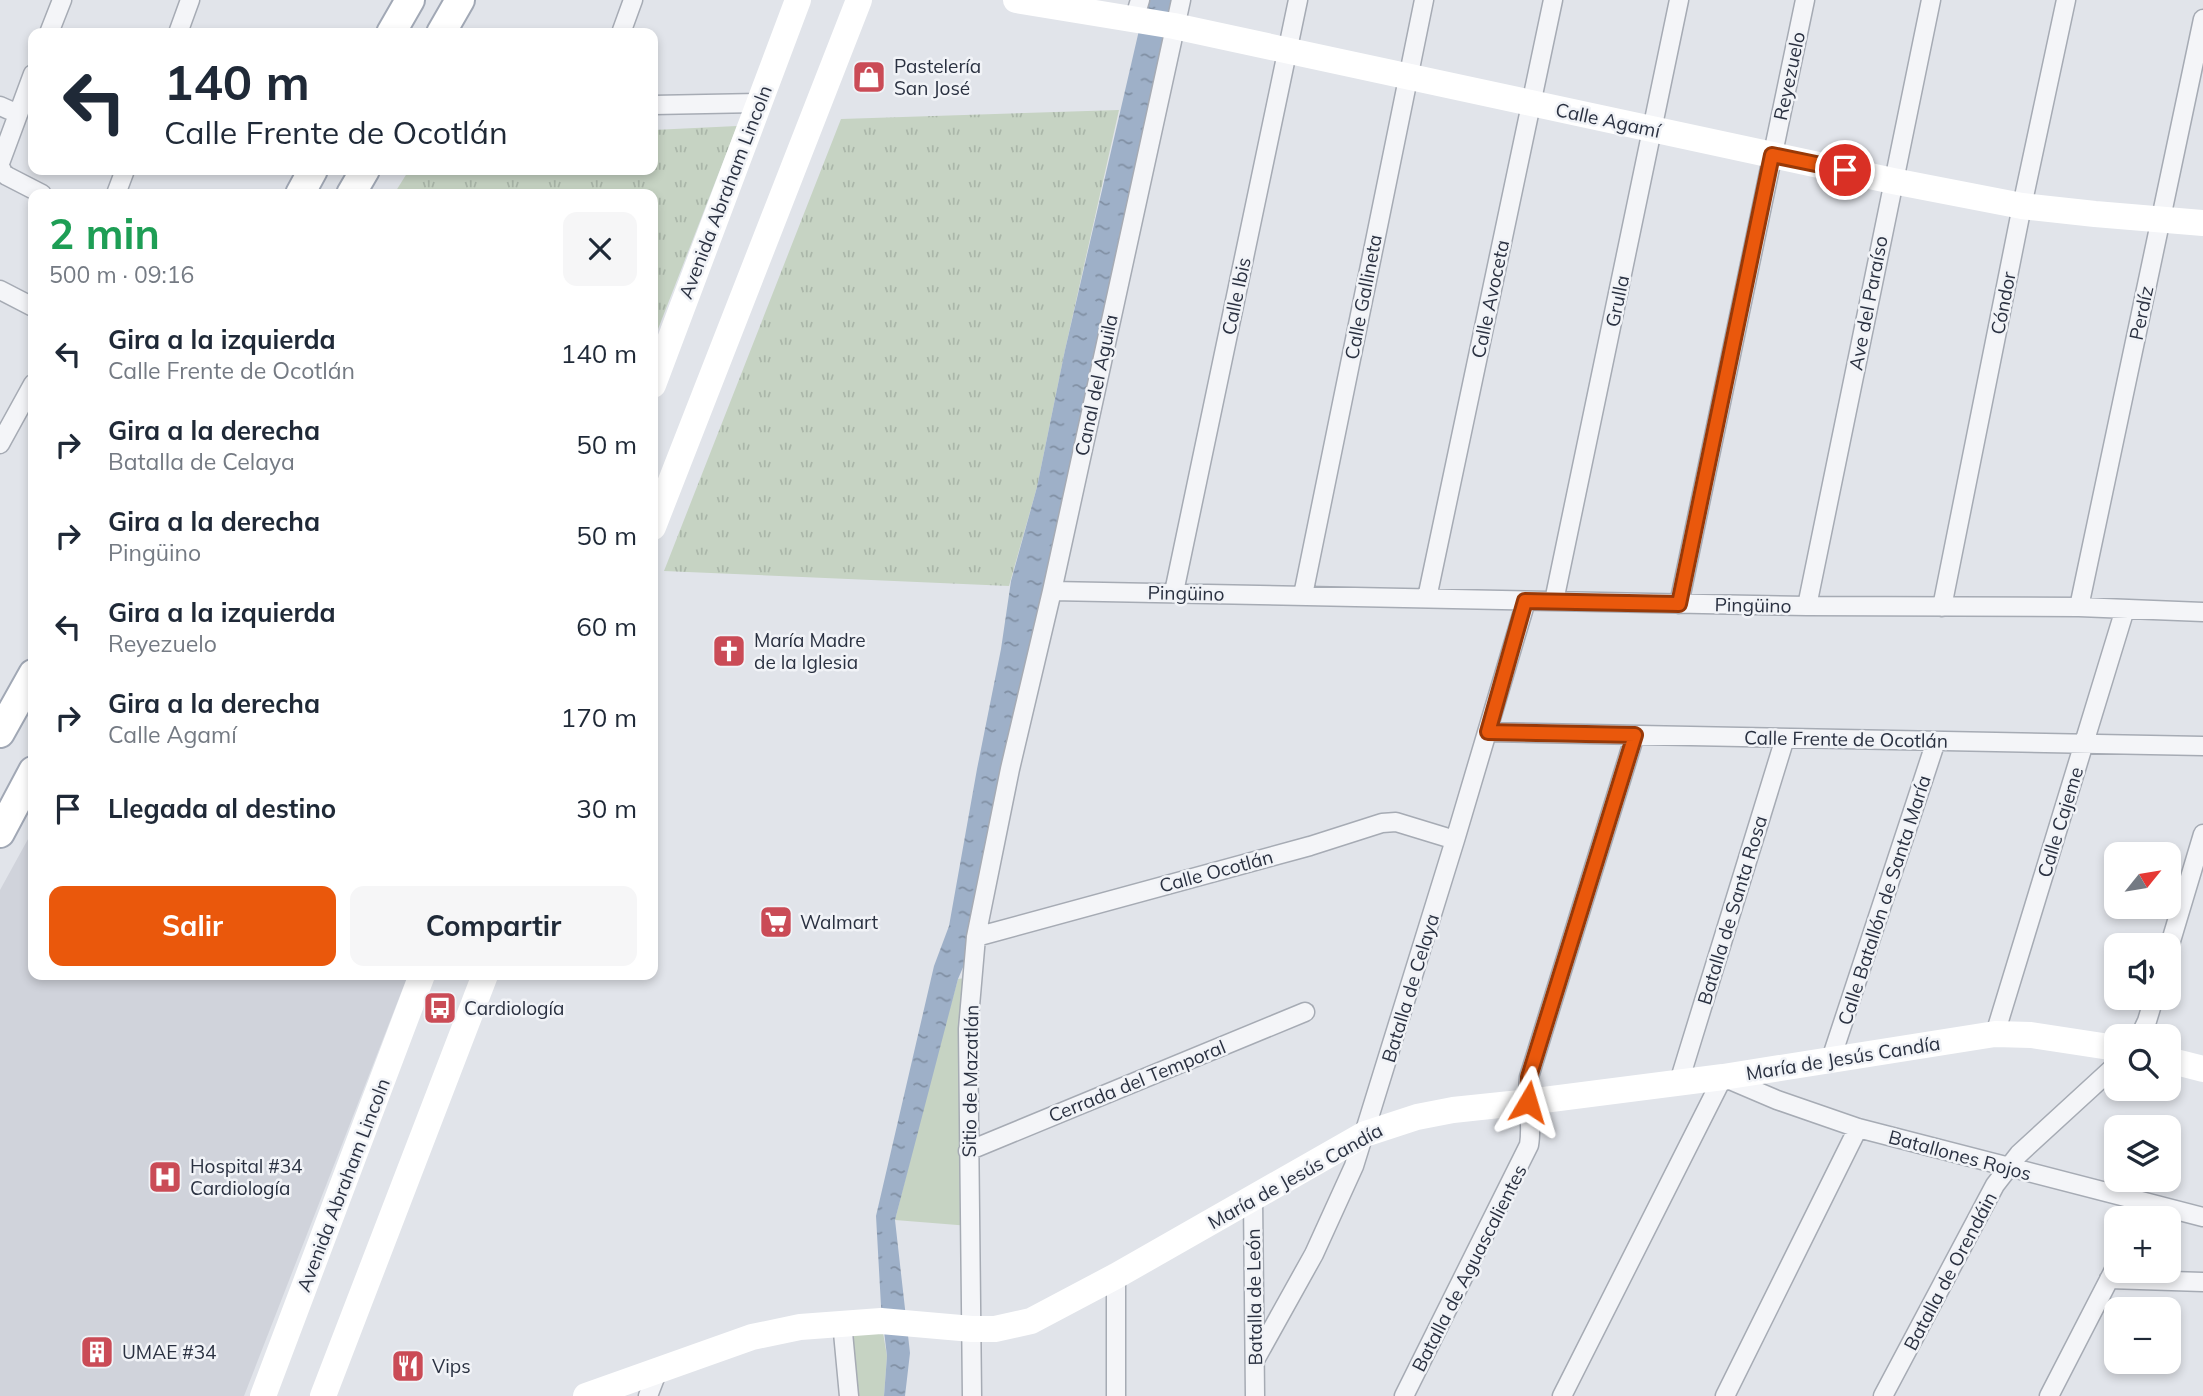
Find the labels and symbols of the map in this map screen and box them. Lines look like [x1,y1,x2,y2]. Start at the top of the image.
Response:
street label: Reyezuelo [1768,30,1810,122]
place label: Pastelería San José [894,54,981,100]
shop icon: Pastelería San José [850,58,888,96]
street label: Avenida Abraham Lincoln [673,82,777,302]
street label: Calle Agamí [1553,97,1664,143]
pin [1815,140,1875,200]
street label: Calle Gallineta [1339,232,1387,362]
street label: Ave del Paraíso [1843,234,1893,372]
street label: Calle Avoceta [1466,238,1514,360]
street label: Calle Ibis [1216,255,1256,337]
street label: Cóndor [1985,269,2021,336]
street label: Grulla [1600,273,1634,329]
street label: Perdíz [2124,284,2158,342]
street label: Canal del Aguila [1069,312,1123,458]
street label: Pingüino [1147,580,1225,606]
street label: Pingüino [1714,592,1792,618]
place label: María Madre de la Iglesia [754,628,866,674]
church icon: María Madre de la Iglesia [710,632,748,670]
street label: Calle Frente de Ocotlán [1744,725,1948,753]
street label: Calle Cajeme [2032,764,2088,880]
street label: Calle Batallón de Santa María [1832,772,1936,1028]
street label: Batalla de Santa Rosa [1692,813,1772,1007]
north arrow [2104,842,2180,919]
street label: Calle Ocotlán [1156,844,1276,898]
supermarket icon: Walmart [757,903,795,941]
place label: Walmart [800,910,878,934]
street label: Batalla de Celaya [1376,911,1444,1065]
bus stop icon: Cardiología [421,989,459,1027]
place label: Cardiología [464,996,564,1020]
street label: Sitio de Mazatlán [957,1004,983,1158]
street label: María de Jesús Candía [1744,1031,1942,1085]
street label: Cerrada del Temporal [1045,1035,1229,1127]
position arrow [1491,1065,1565,1139]
street label: Avenida Abraham Lincoln [291,1075,395,1295]
street label: María de Jesús Candía [1203,1118,1387,1234]
street label: Batallones Rojos [1886,1124,2034,1186]
place label: Hospital #34 Cardiología [190,1154,302,1200]
hospital icon: Hospital #34 Cardiología [146,1158,184,1196]
street label: Batalla de Aguascalientes [1406,1160,1532,1376]
street label: Batalla de Orendáin [1898,1188,2002,1354]
street label: Batalla de León [1241,1228,1267,1366]
building icon: UMAE #34 [78,1333,116,1371]
place label: UMAE #34 [122,1340,216,1364]
restaurant icon: Vips [389,1347,427,1385]
place label: Vips [432,1354,471,1378]

